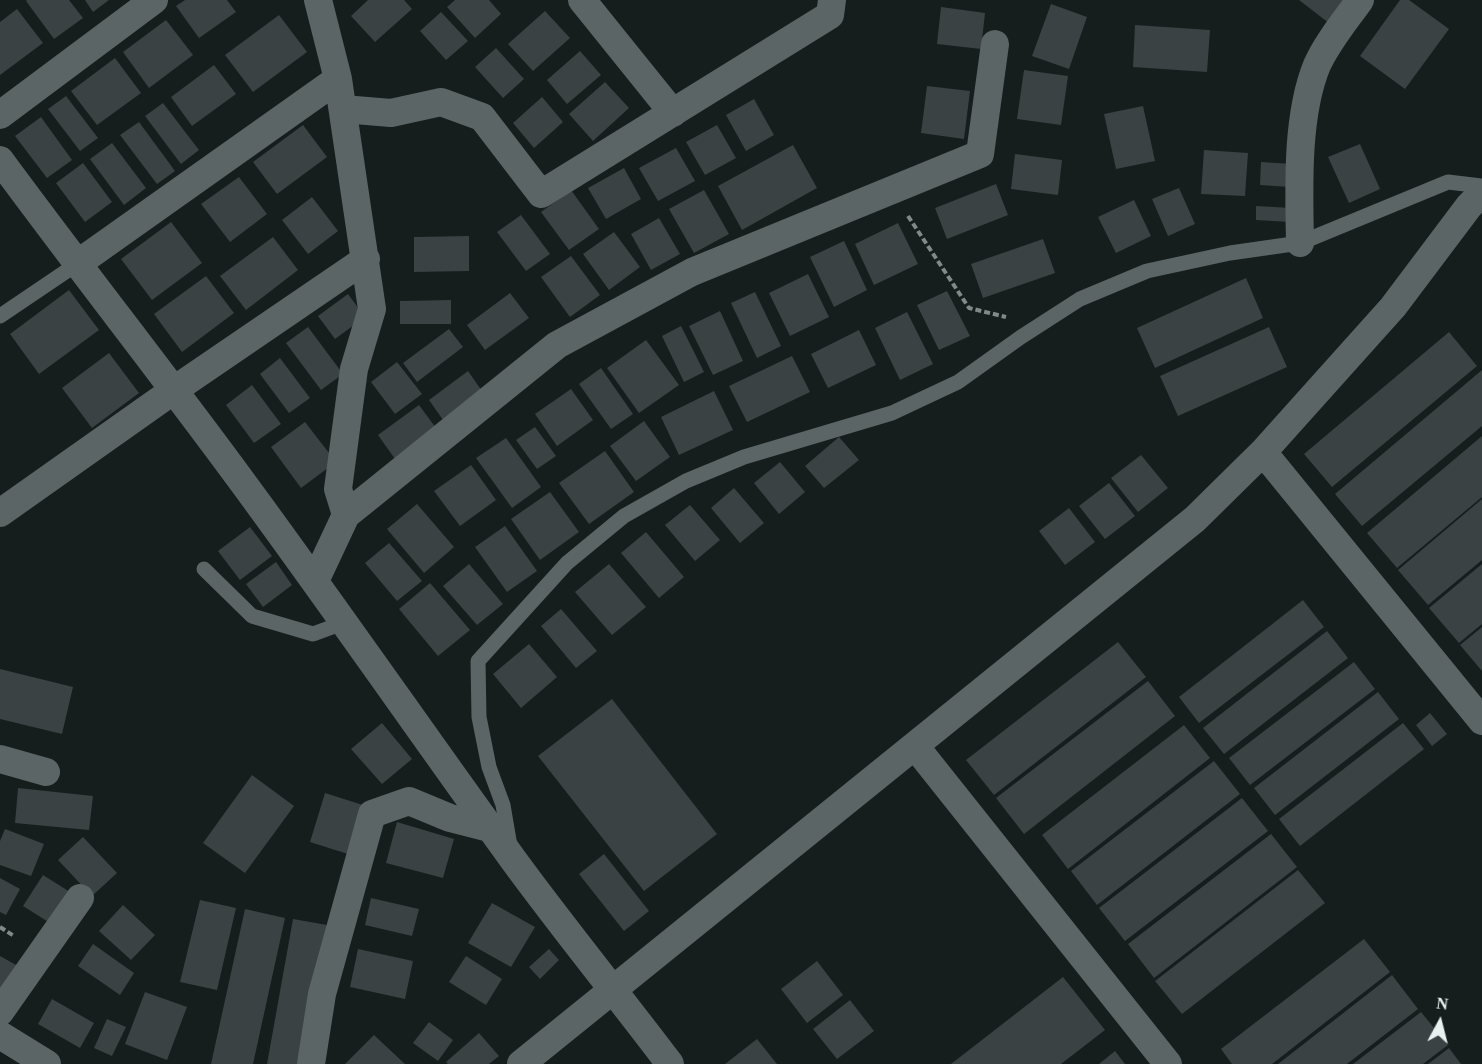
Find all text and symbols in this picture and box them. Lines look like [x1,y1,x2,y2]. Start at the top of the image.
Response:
north arrow [1410,992,1470,1052]
text: N [1435,994,1449,1013]

